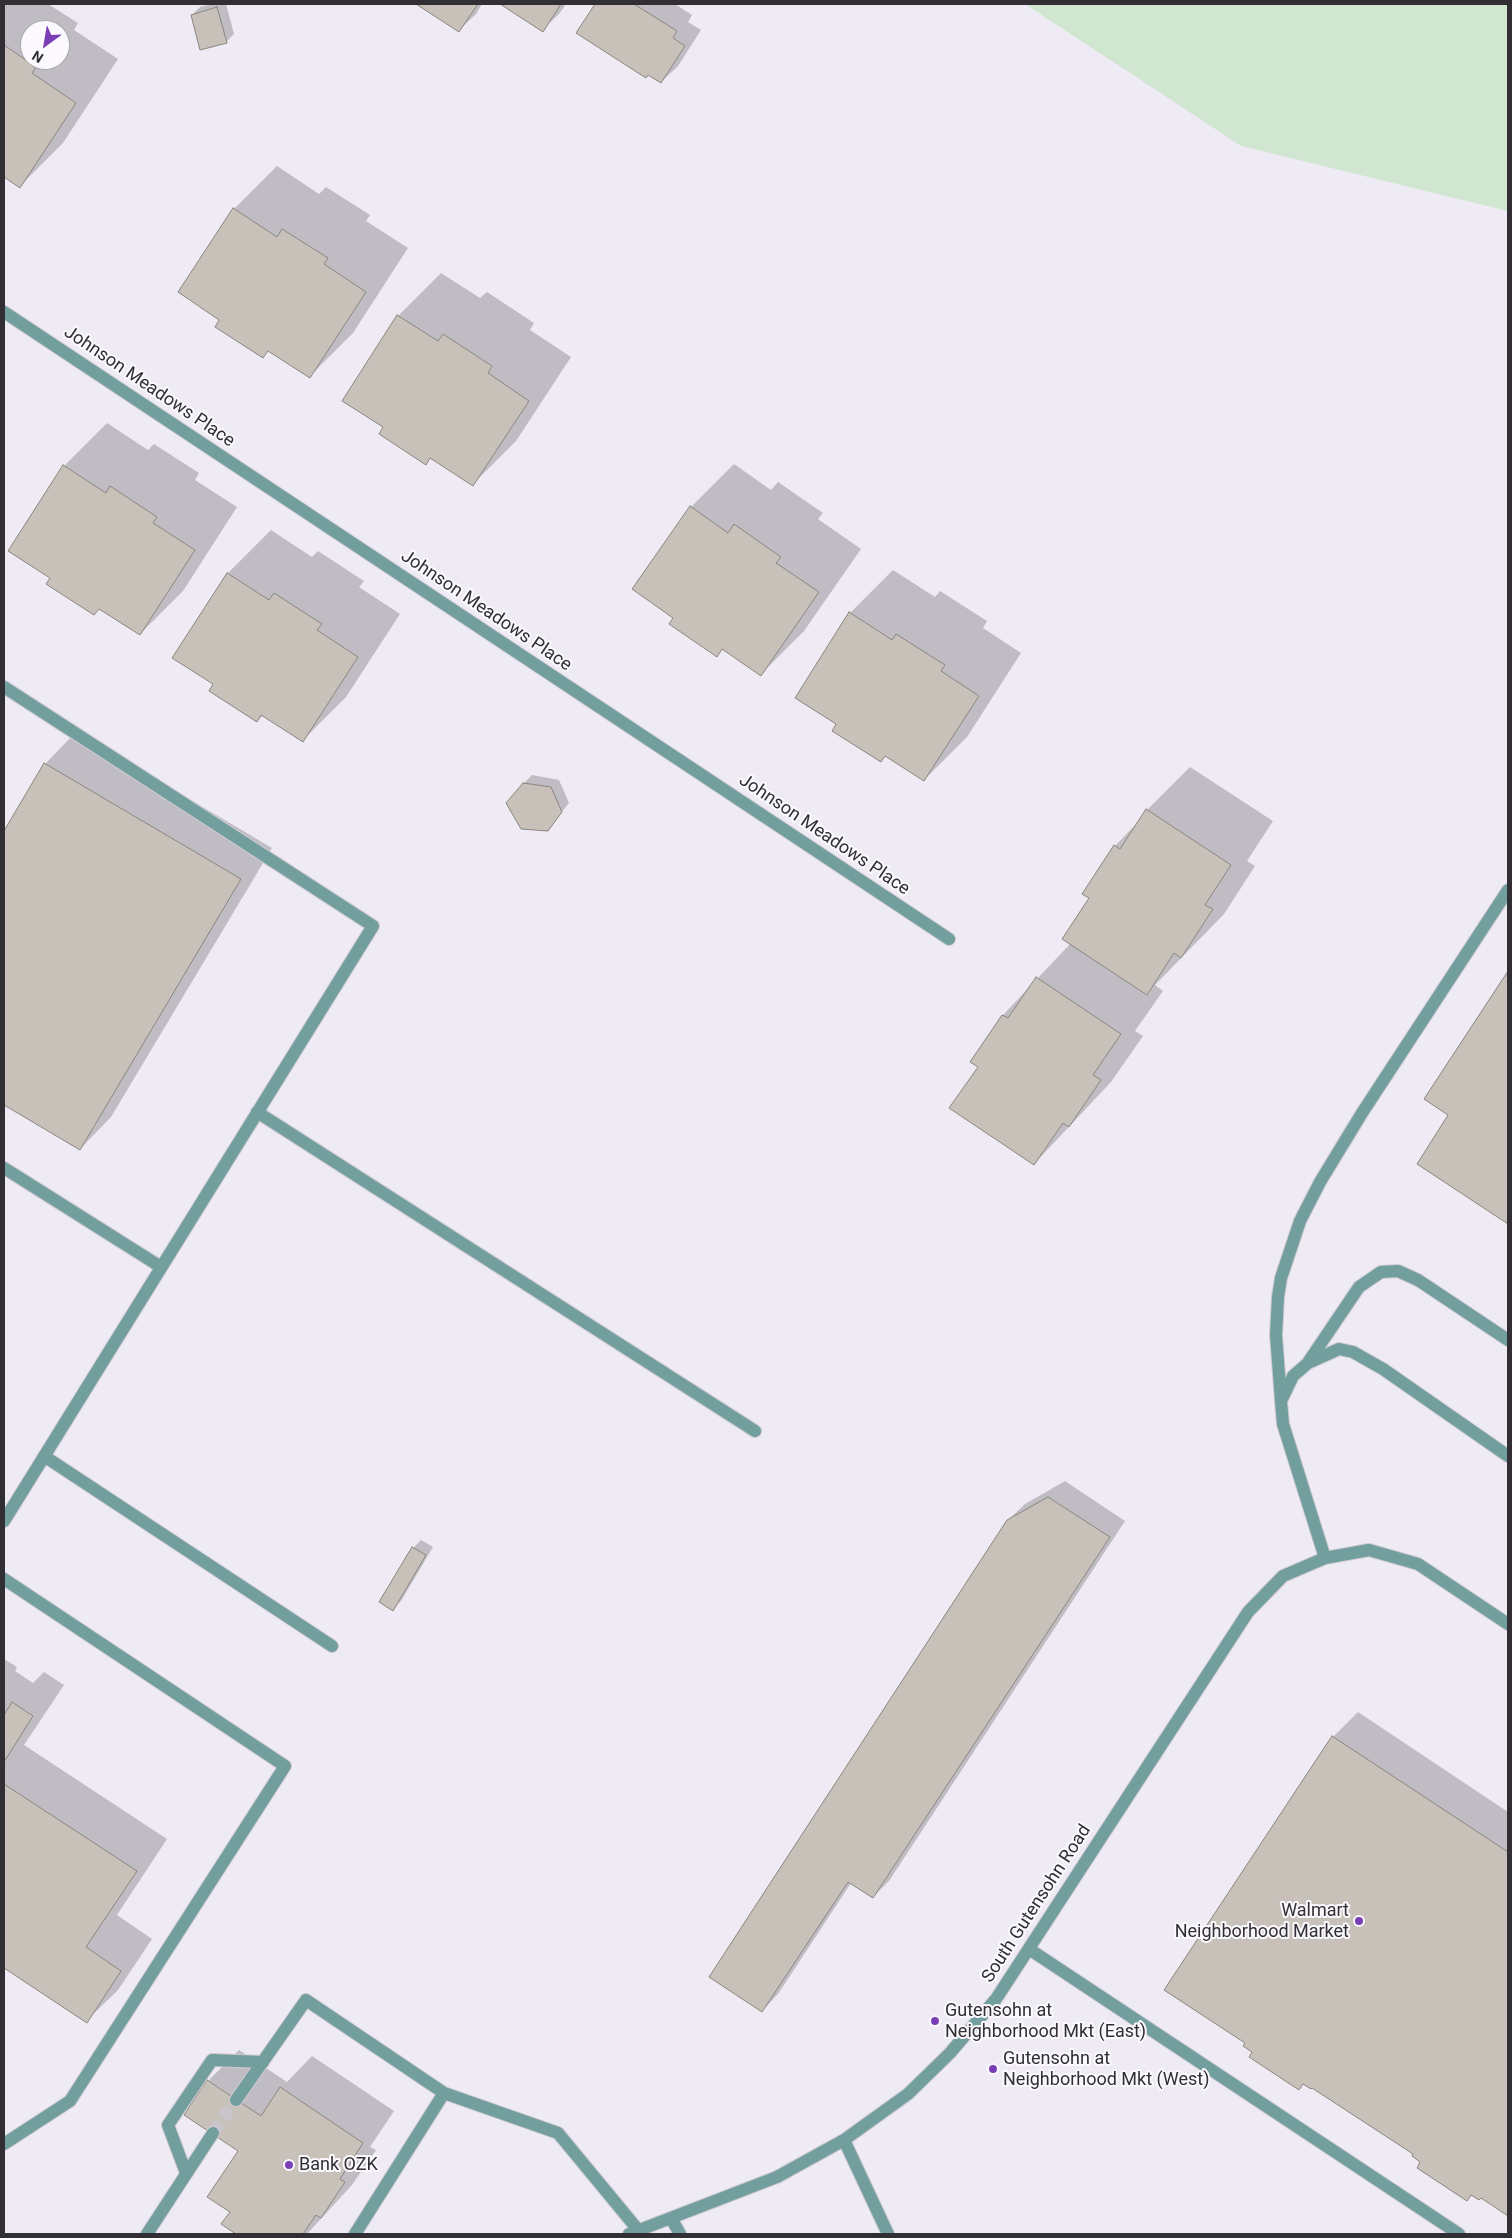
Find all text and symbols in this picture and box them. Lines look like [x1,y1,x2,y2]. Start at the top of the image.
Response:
north arrow [20,20,70,70]
text: N [29,47,46,66]
street label: Johnson Meadows Place [60,322,238,452]
street label: Johnson Meadows Place [397,546,575,676]
street label: Johnson Meadows Place [735,770,913,900]
street label: South Gutensohn Road [978,1821,1096,1987]
place label: Walmart Neighborhood Market [1175,1900,1349,1942]
marker: Walmart Neighborhood Market [1353,1915,1365,1927]
place label: Gutensohn at Neighborhood Mkt (East) [945,2000,1146,2042]
marker: Gutensohn at Neighborhood Mkt (East) [929,2015,941,2027]
place label: Gutensohn at Neighborhood Mkt (West) [1003,2048,1210,2090]
marker: Gutensohn at Neighborhood Mkt (West) [987,2063,999,2075]
place label: Bank OZK [299,2154,378,2176]
marker: Bank OZK [283,2159,295,2171]

